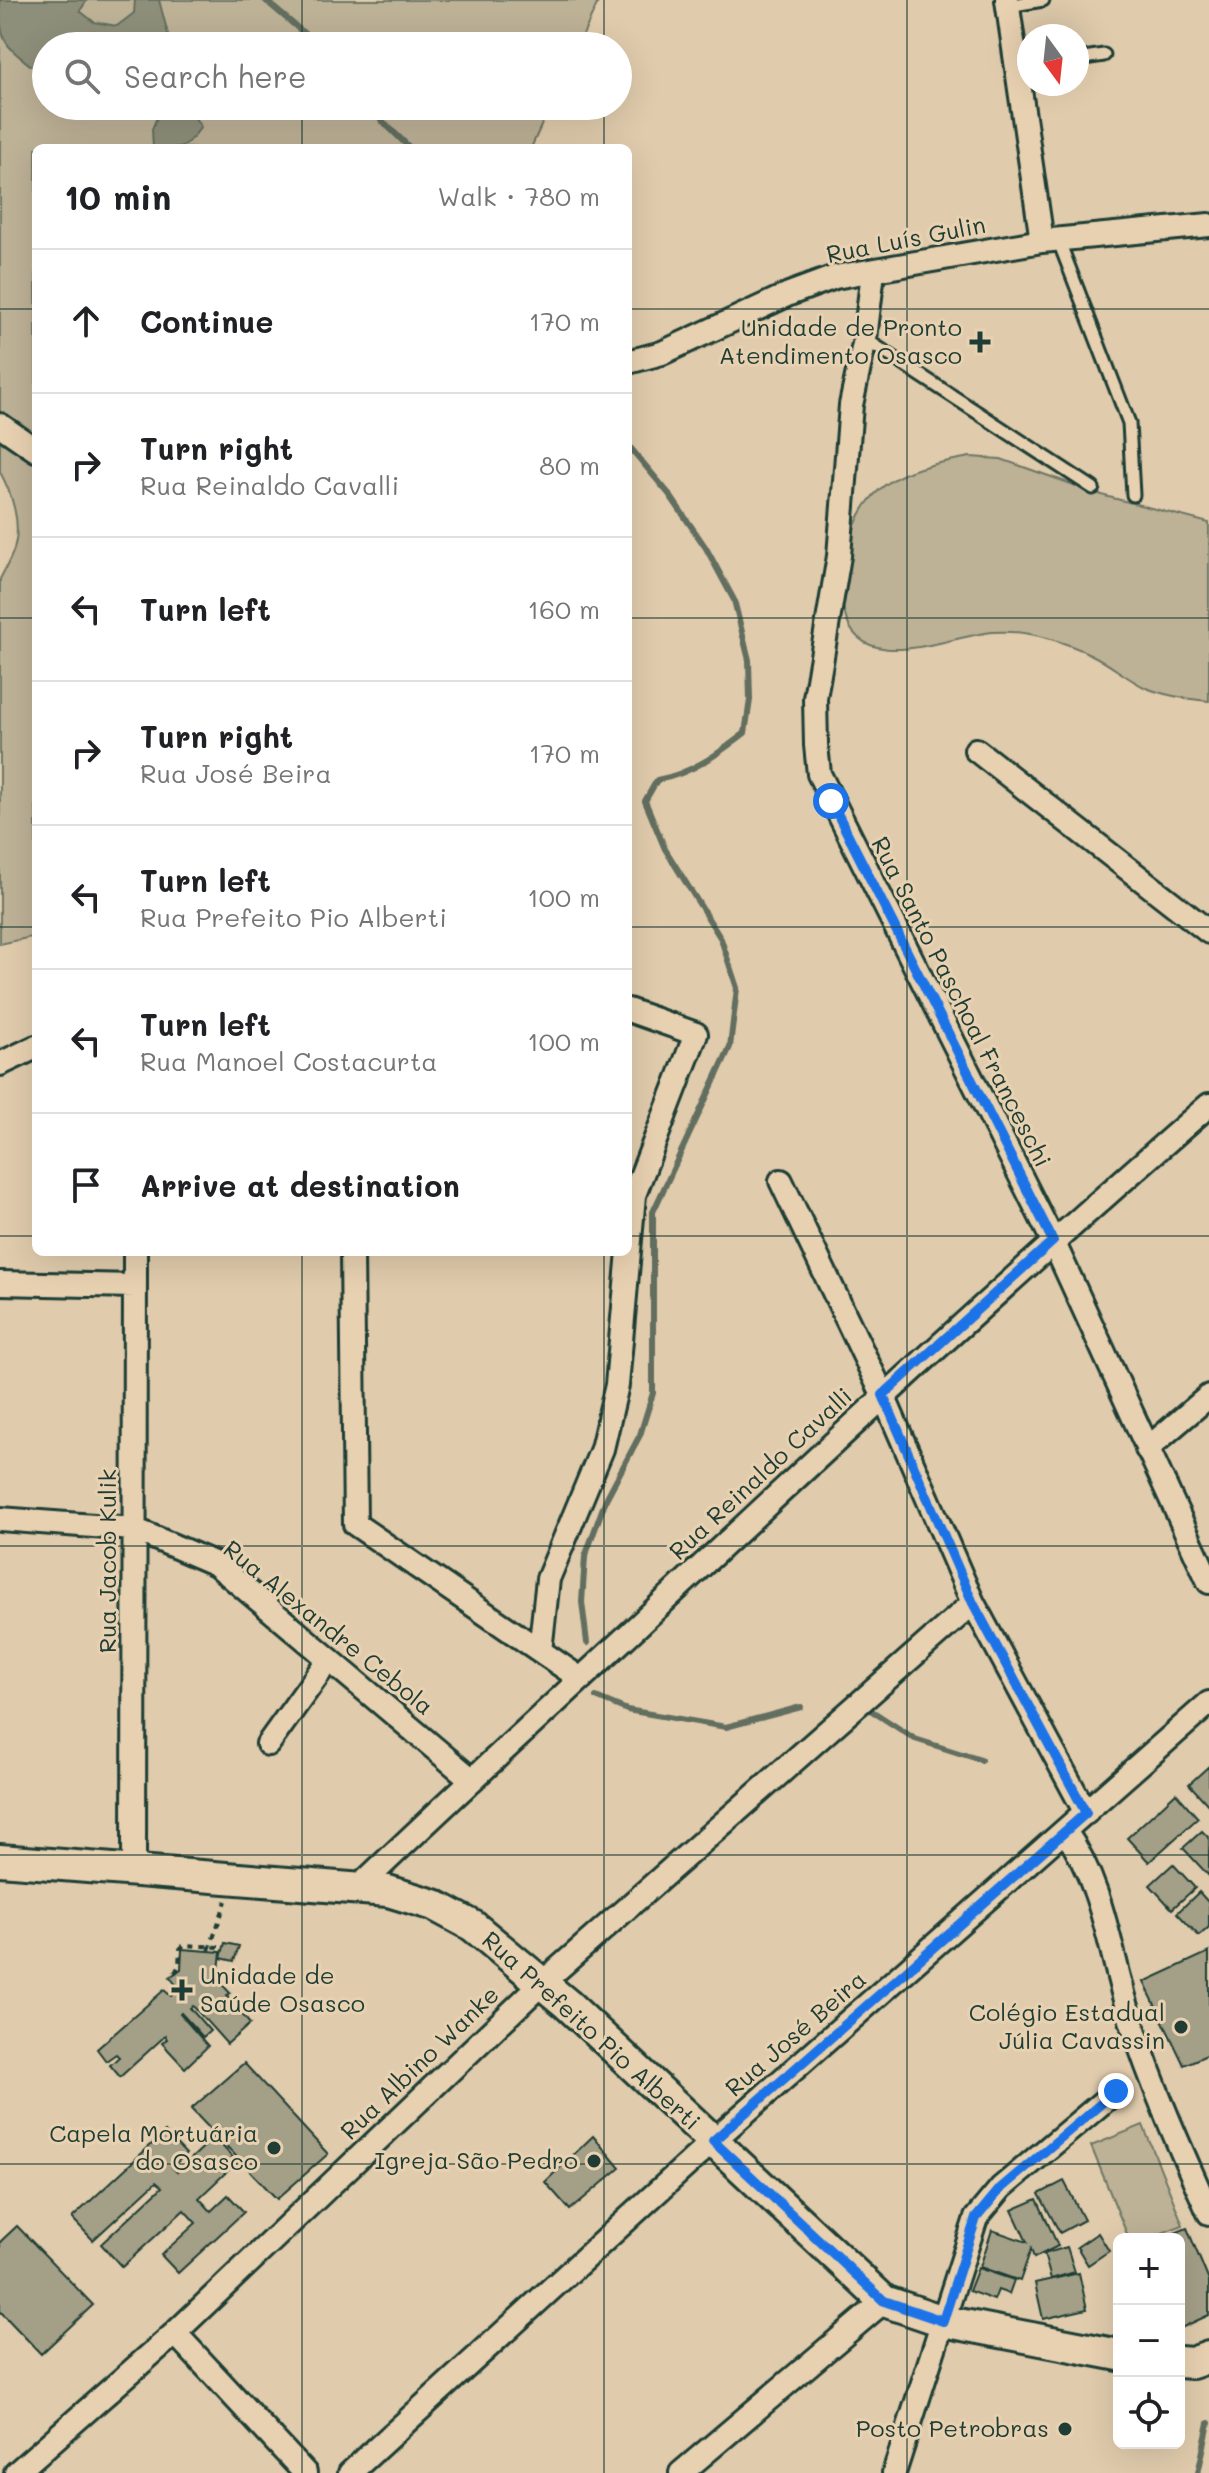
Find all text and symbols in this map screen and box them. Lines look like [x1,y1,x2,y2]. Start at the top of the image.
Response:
north arrow [1017,24,1089,96]
search box [32,32,632,120]
icon: search [60,54,104,98]
text: Search here [124,56,307,96]
text: 10 min [64,174,171,219]
text: Walk · 780 m [437,179,600,213]
street label: Rua Luís Gulin [824,208,988,269]
icon: ahead [64,299,108,343]
text: Continue [140,301,273,341]
text: 170 m [529,304,600,338]
place label: Unidade de Pronto Atendimento Osasco [719,311,962,370]
marker: Unidade de Pronto Atendimento Osasco [969,331,991,353]
text: Turn right [140,428,293,468]
icon: right [64,443,108,487]
text: 80 m [539,448,600,482]
text: Rua Reinaldo Cavalli [140,468,399,502]
icon: left [64,587,108,631]
text: Turn left [140,589,271,629]
text: 160 m [528,592,600,626]
text: Turn right [140,716,293,756]
icon: right [64,731,108,775]
text: 170 m [529,736,600,770]
text: Rua José Beira [140,756,332,790]
route start [813,783,849,819]
street label: Rua Santo Paschoal Franceschi [865,831,1059,1172]
text: Turn left [140,860,271,900]
icon: left [64,875,108,919]
text: 100 m [527,880,600,914]
text: Rua Prefeito Pio Alberti [140,900,447,934]
text: Turn left [140,1004,271,1044]
icon: left [64,1019,108,1063]
text: 100 m [527,1024,600,1058]
text: Rua Manoel Costacurta [140,1044,438,1078]
icon: arrive [64,1163,108,1207]
text: Arrive at destination [140,1165,460,1205]
street label: Rua Reinaldo Cavalli [662,1380,858,1566]
street label: Rua Jacob Kulik [91,1469,122,1653]
street label: Rua Alexandre Cebola [218,1533,440,1721]
street label: Rua Prefeito Pio Alberti [476,1924,708,2136]
place label: Unidade de Saúde Osasco [200,1959,365,2018]
street label: Rua José Beira [718,1963,872,2103]
street label: Rua Albino Wanke [333,1978,505,2146]
marker: Unidade de Saúde Osasco [171,1979,193,2001]
place label: Colégio Estadual Júlia Cavassin [969,1996,1165,2055]
marker: Colégio Estadual Júlia Cavassin [1172,2018,1190,2036]
route end [1098,2073,1134,2109]
place label: Capela Mortuária do Osasco [49,2117,258,2176]
marker: Capela Mortuária do Osasco [265,2139,283,2157]
place label: Igreja São Pedro [375,2144,578,2175]
marker: Igreja São Pedro [585,2152,603,2170]
map controls [1113,2233,1185,2449]
button: + [1113,2233,1185,2305]
button: − [1113,2305,1185,2377]
button: locate [1113,2377,1185,2449]
place label: Posto Petrobras [856,2412,1049,2443]
marker: Posto Petrobras [1056,2420,1074,2438]

